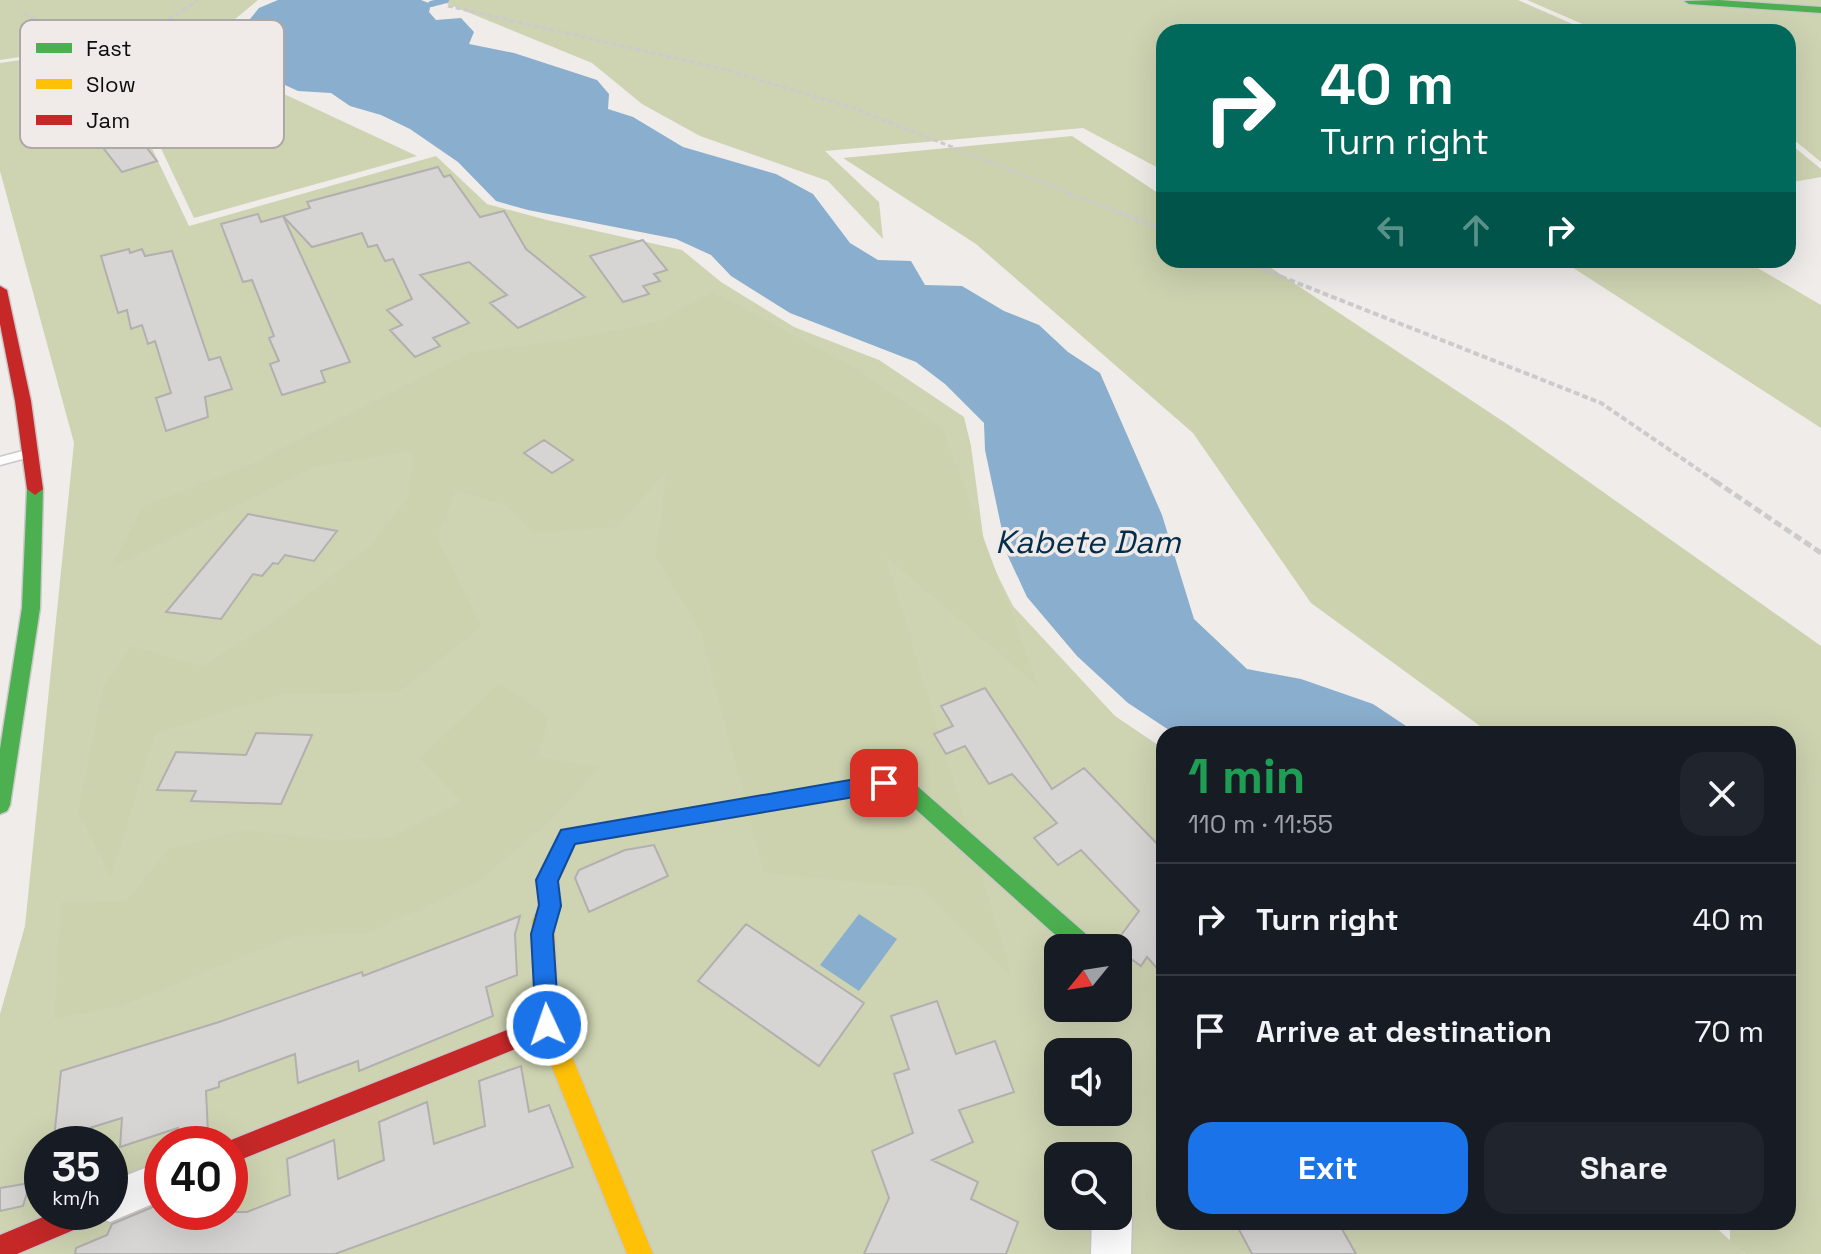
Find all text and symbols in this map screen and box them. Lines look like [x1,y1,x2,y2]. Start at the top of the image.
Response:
legend [20,20,284,148]
text: Fast [86,34,132,62]
text: 40 m [1320,49,1454,120]
icon: right [1188,56,1292,160]
text: Slow [86,70,136,98]
text: Jam [86,106,130,134]
text: Turn right [1320,119,1489,165]
icon: left [1370,208,1414,252]
icon: ahead [1454,208,1498,252]
icon: right [1538,208,1582,252]
water label: Kabete Dam [995,522,1182,562]
text: 1 min [1188,746,1305,807]
pin [850,749,918,817]
button: close [1680,752,1764,836]
icon: arrive [862,761,906,805]
text: 110 m · 11:55 [1188,807,1333,841]
icon: right [1188,897,1232,941]
text: Turn right [1256,900,1399,939]
text: 40 m [1693,900,1764,939]
north arrow [1044,934,1132,1022]
map controls [1044,934,1132,1230]
position arrow [505,983,589,1067]
icon: arrive [1188,1009,1232,1053]
text: Arrive at destination [1256,1012,1552,1051]
text: 70 m [1695,1012,1764,1051]
button: sound [1044,1038,1132,1126]
button: Exit [1188,1122,1468,1214]
button: Share [1484,1122,1764,1214]
speed limit sign: 40 [144,1126,248,1230]
text: 35 [52,1142,100,1193]
button: search [1044,1142,1132,1230]
text: km/h [52,1185,100,1211]

